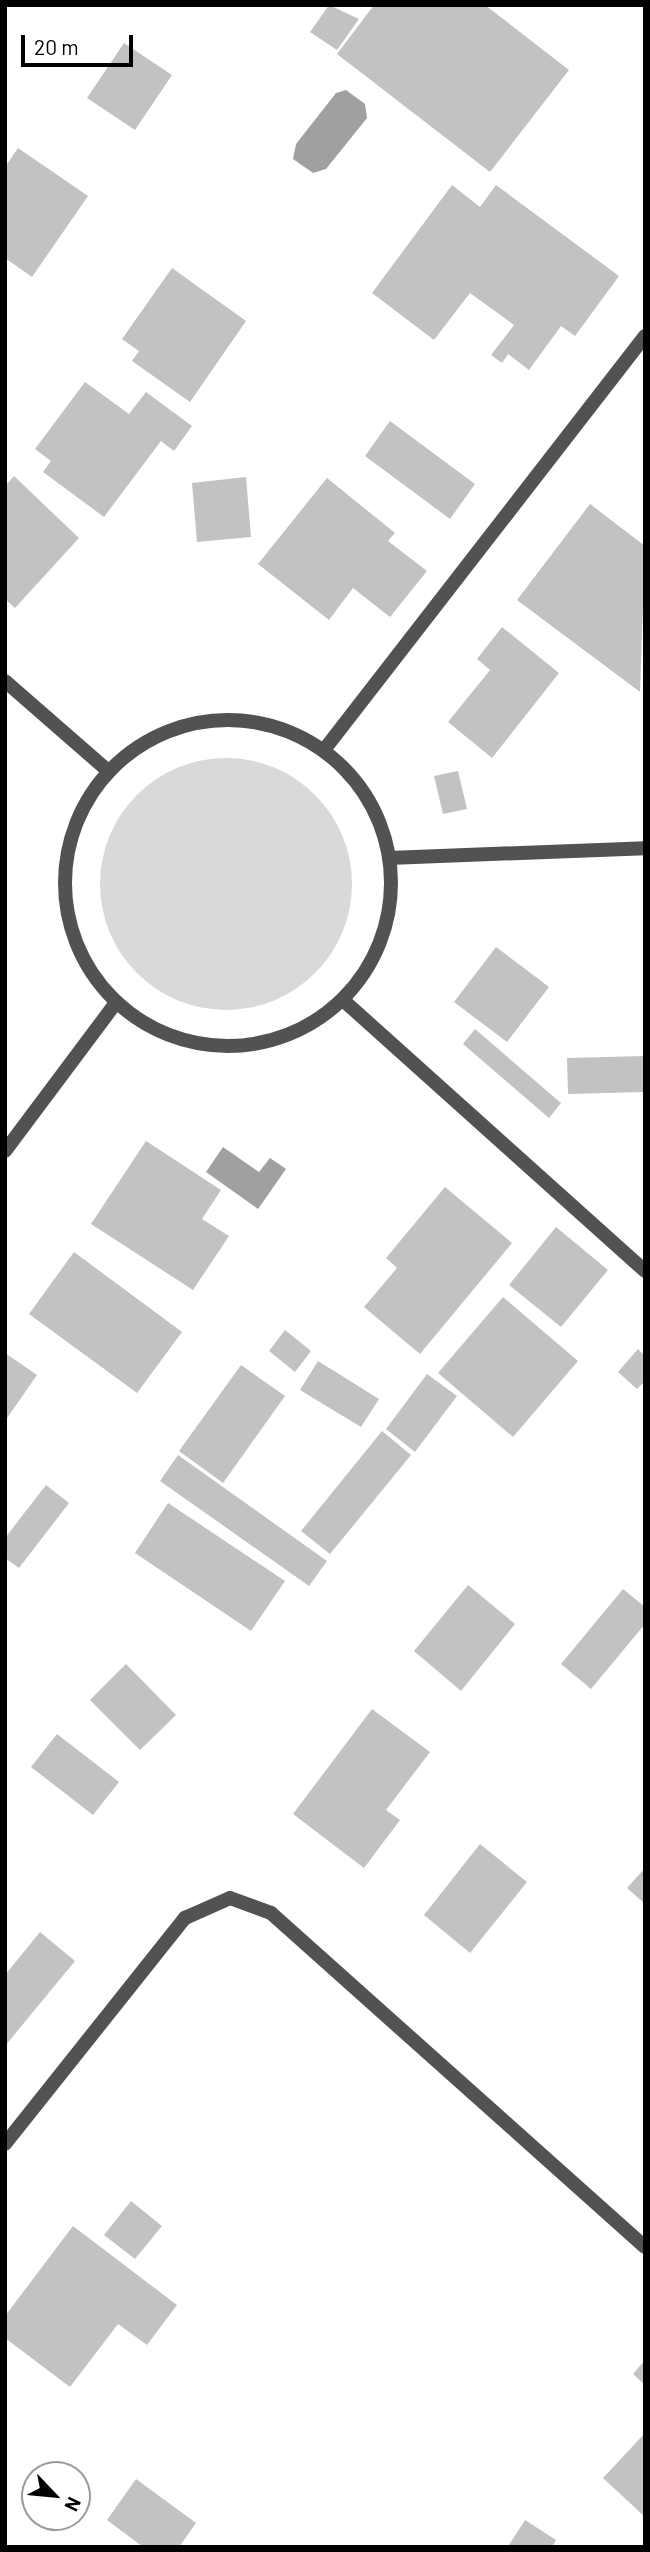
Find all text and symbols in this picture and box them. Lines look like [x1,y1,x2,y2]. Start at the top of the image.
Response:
scale bar [24,21,136,65]
text: 20 m [34,34,79,59]
north arrow [21,2461,91,2531]
text: N [60,2494,87,2515]

